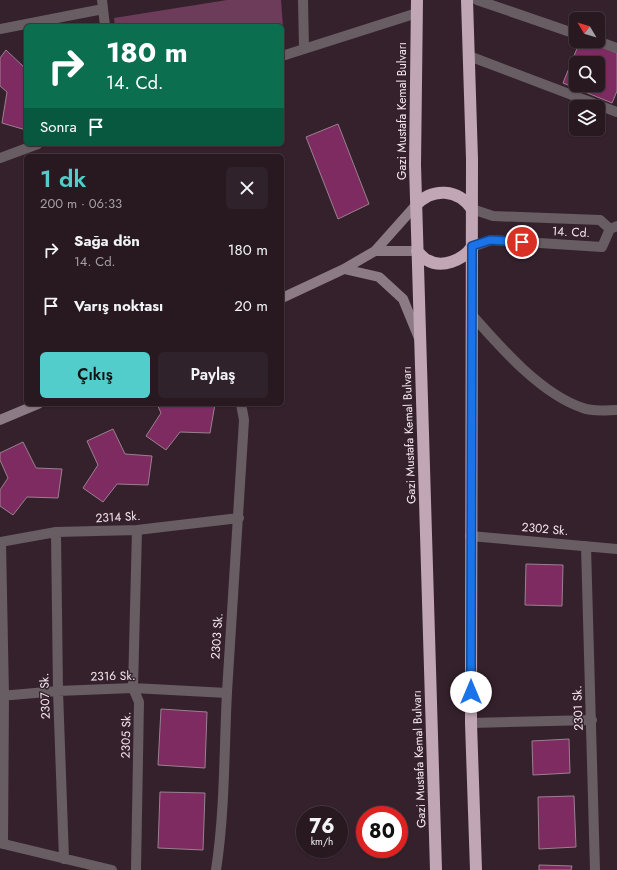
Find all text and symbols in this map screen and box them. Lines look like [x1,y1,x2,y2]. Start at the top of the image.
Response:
north arrow [569,12,605,48]
map controls [569,12,605,136]
text: 180 m [106,32,188,73]
icon: right [40,40,92,92]
street label: Gazi Mustafa Kemal Bulvarı [393,42,411,180]
button: search [569,56,605,92]
text: 14. Cd. [106,70,163,96]
button: layers [569,100,605,136]
text: Sonra [40,116,77,138]
icon: arrive [85,116,107,138]
text: 1 dk [40,161,86,196]
button: close [226,167,268,209]
text: 200 m · 06:33 [40,194,122,213]
street label: 14. Cd. [551,222,591,242]
pin [505,225,539,259]
text: Sağa dön [74,230,140,252]
icon: arrive [511,231,533,253]
icon: right [40,239,62,261]
text: 180 m [228,239,268,261]
text: 14. Cd. [74,252,115,271]
icon: arrive [40,295,62,317]
text: Varış noktası [74,295,163,317]
text: 20 m [234,295,268,317]
button: Çıkış [40,352,150,398]
button: Paylaş [158,352,268,398]
street label: Gazi Mustafa Kemal Bulvarı [398,366,420,504]
street label: 2314 Sk. [95,507,141,527]
street label: 2302 Sk. [521,518,569,540]
street label: 2303 Sk. [206,612,228,660]
street label: 2316 Sk. [90,667,136,685]
position arrow [450,671,492,713]
street label: 2307 Sk. [35,673,55,719]
street label: 2301 Sk. [568,685,588,731]
street label: Gazi Mustafa Kemal Bulvarı [408,690,430,828]
street label: 2305 Sk. [117,711,135,759]
speed limit sign: 80 [356,806,408,858]
text: 76 [309,812,335,841]
text: km/h [311,834,333,849]

